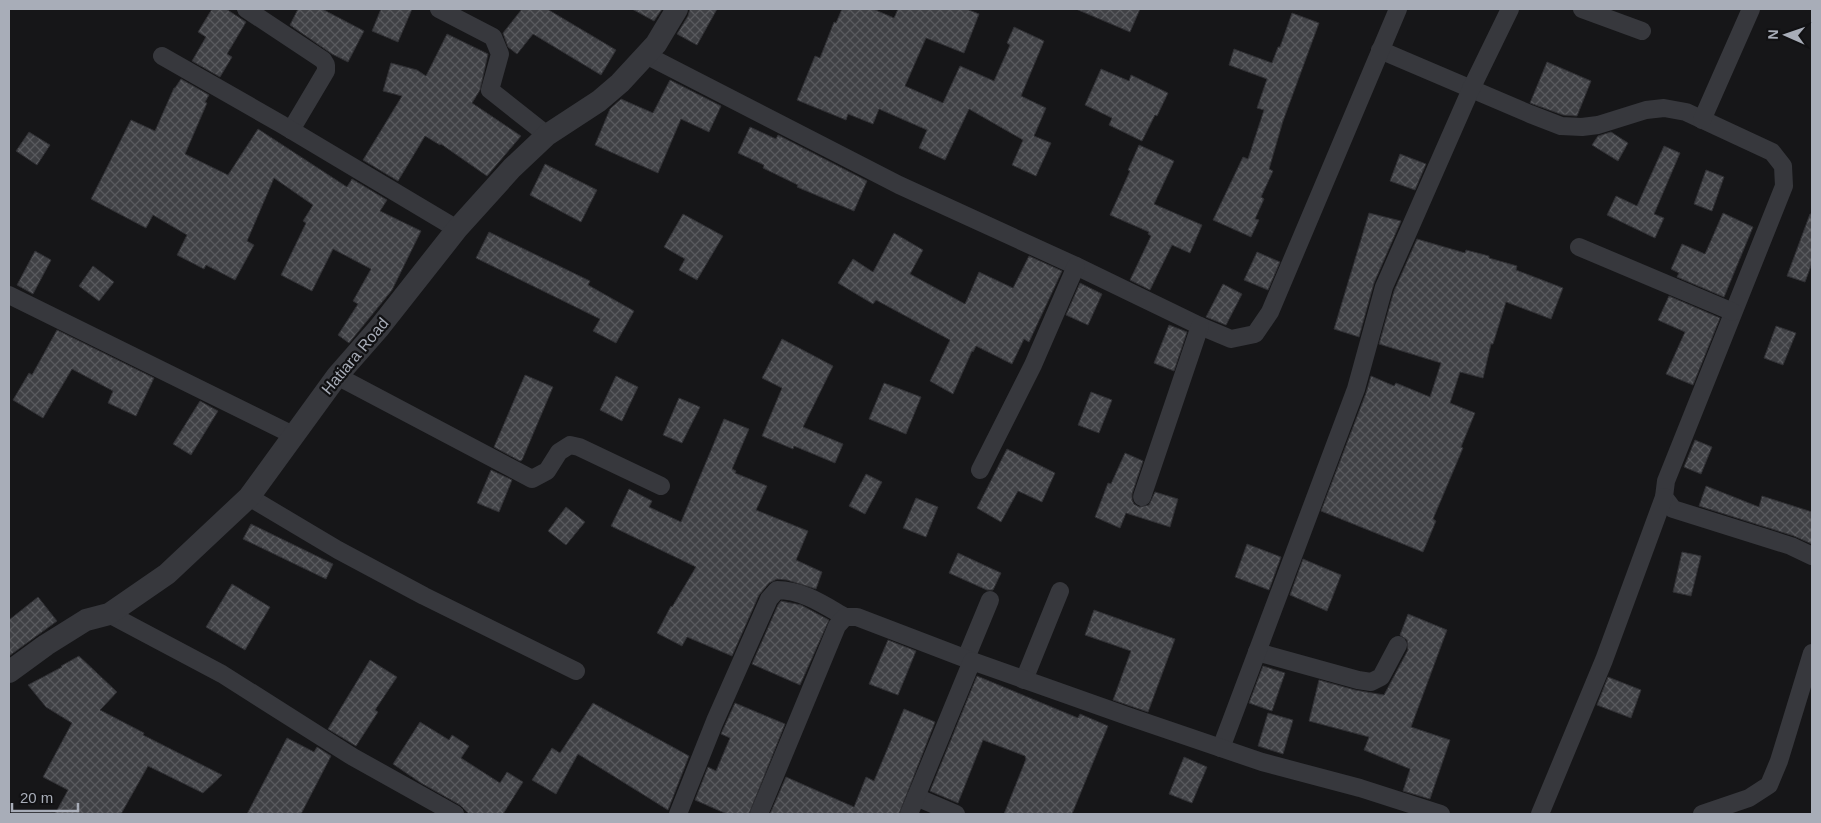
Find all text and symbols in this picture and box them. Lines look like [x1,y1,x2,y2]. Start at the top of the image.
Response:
north arrow [1761,10,1811,60]
text: N [1765,29,1781,40]
street label: Hatiara Road [318,314,392,398]
scale bar [12,780,79,812]
text: 20 m [20,789,53,806]

